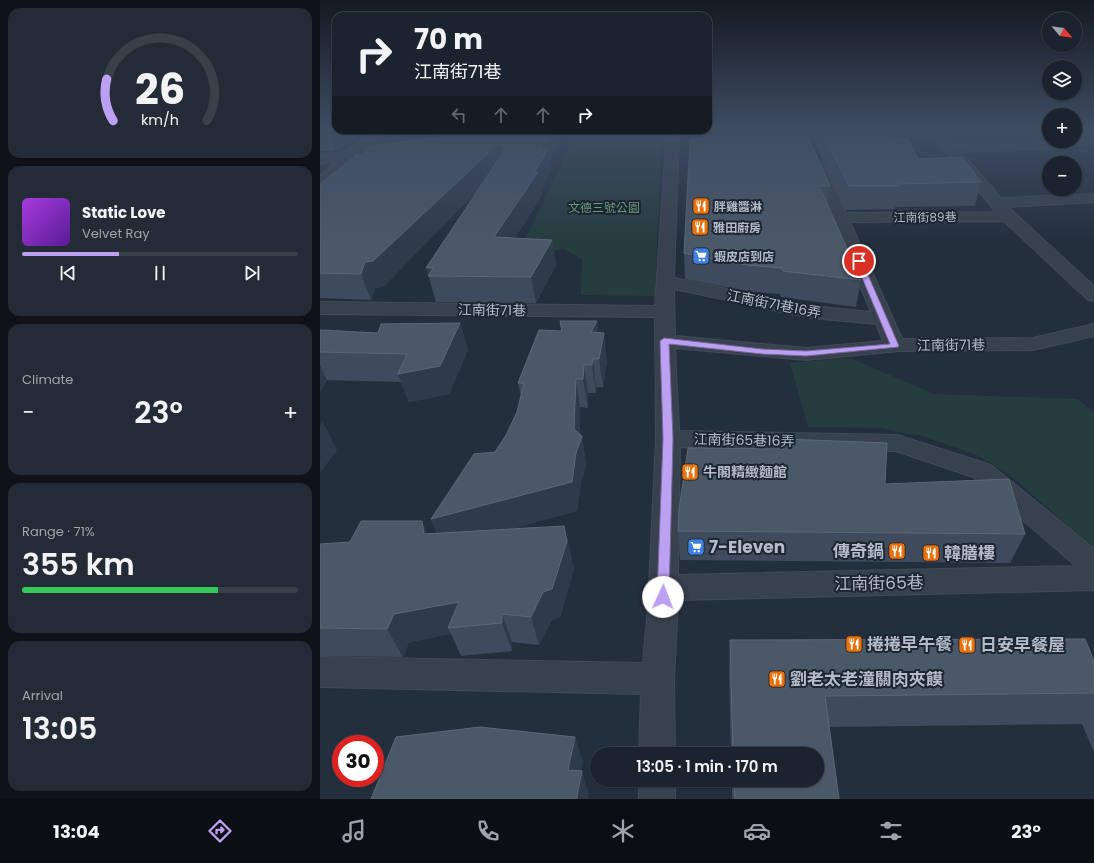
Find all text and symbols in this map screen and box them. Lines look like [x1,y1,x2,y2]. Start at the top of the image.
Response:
north arrow [1042,12,1082,52]
map controls [1042,12,1082,196]
text: 70 m [414,20,483,59]
icon: right [348,28,400,80]
text: 江南街71巷 [414,59,502,84]
text: 26 [135,60,185,119]
button: layers [1042,60,1082,100]
icon: left [448,104,470,126]
icon: ahead [490,104,512,126]
icon: ahead [532,104,554,126]
icon: right [574,104,596,126]
button: + [1042,108,1082,148]
text: km/h [141,110,179,130]
button: − [1042,156,1082,196]
restaurant icon: 胖雞醬淋 [691,196,711,216]
place label: 胖雞醬淋 [714,198,762,215]
park label: 文德三號公園 [568,199,640,216]
text: Static Love [82,202,166,223]
street label: 江南街89巷 [893,208,957,226]
restaurant icon: 雅田廚房 [690,217,710,237]
place label: 雅田廚房 [713,219,761,236]
text: Velvet Ray [82,224,150,243]
pin [842,244,876,278]
supermarket icon: 蝦皮店到店 [691,246,711,266]
place label: 蝦皮店到店 [714,248,774,265]
icon: arrive [848,250,870,272]
icon: previous [57,262,79,284]
icon: pause [149,262,171,284]
icon: next [241,262,263,284]
street label: 江南街71巷16弄 [725,285,823,323]
street label: 江南街71巷 [458,299,526,321]
street label: 江南街71巷 [917,334,985,356]
text: Climate [22,370,73,389]
text: 23° [134,391,183,434]
text: − [22,397,34,428]
text: + [283,397,298,428]
street label: 江南街65巷16弄 [693,429,795,451]
restaurant icon: 牛閣精緻麵館 [680,462,700,482]
place label: 牛閣精緻麵館 [703,462,787,482]
text: Range · 71% [22,522,95,541]
place label: 7-Eleven [709,535,785,559]
supermarket icon: 7-Eleven [686,537,706,557]
place label: 傳奇鍋 [832,539,884,563]
restaurant icon: 傳奇鍋 [887,541,907,561]
place label: 韓膳樓 [944,541,995,565]
text: 355 km [22,543,135,586]
restaurant icon: 韓膳樓 [921,543,941,563]
street label: 江南街65巷 [834,570,924,596]
position arrow [642,576,684,618]
place label: 捲捲早午餐 [867,632,952,656]
place label: 日安早餐屋 [980,633,1065,657]
restaurant icon: 捲捲早午餐 [844,634,864,654]
restaurant icon: 日安早餐屋 [957,635,977,655]
place label: 劉老太老潼關肉夾饃 [790,667,943,691]
restaurant icon: 劉老太老潼關肉夾饃 [767,669,787,689]
text: Arrival [22,686,63,705]
text: 13:05 [22,707,97,750]
speed limit sign: 30 [332,735,384,787]
text: 13:05 · 1 min · 170 m [636,756,778,777]
icon: directions [206,817,234,845]
icon: music [340,817,368,845]
icon: phone [474,817,502,845]
icon: climate [609,817,637,845]
icon: car [743,817,771,845]
icon: filters [877,817,905,845]
text: 13:04 [53,819,100,844]
text: 23° [1011,819,1041,844]

